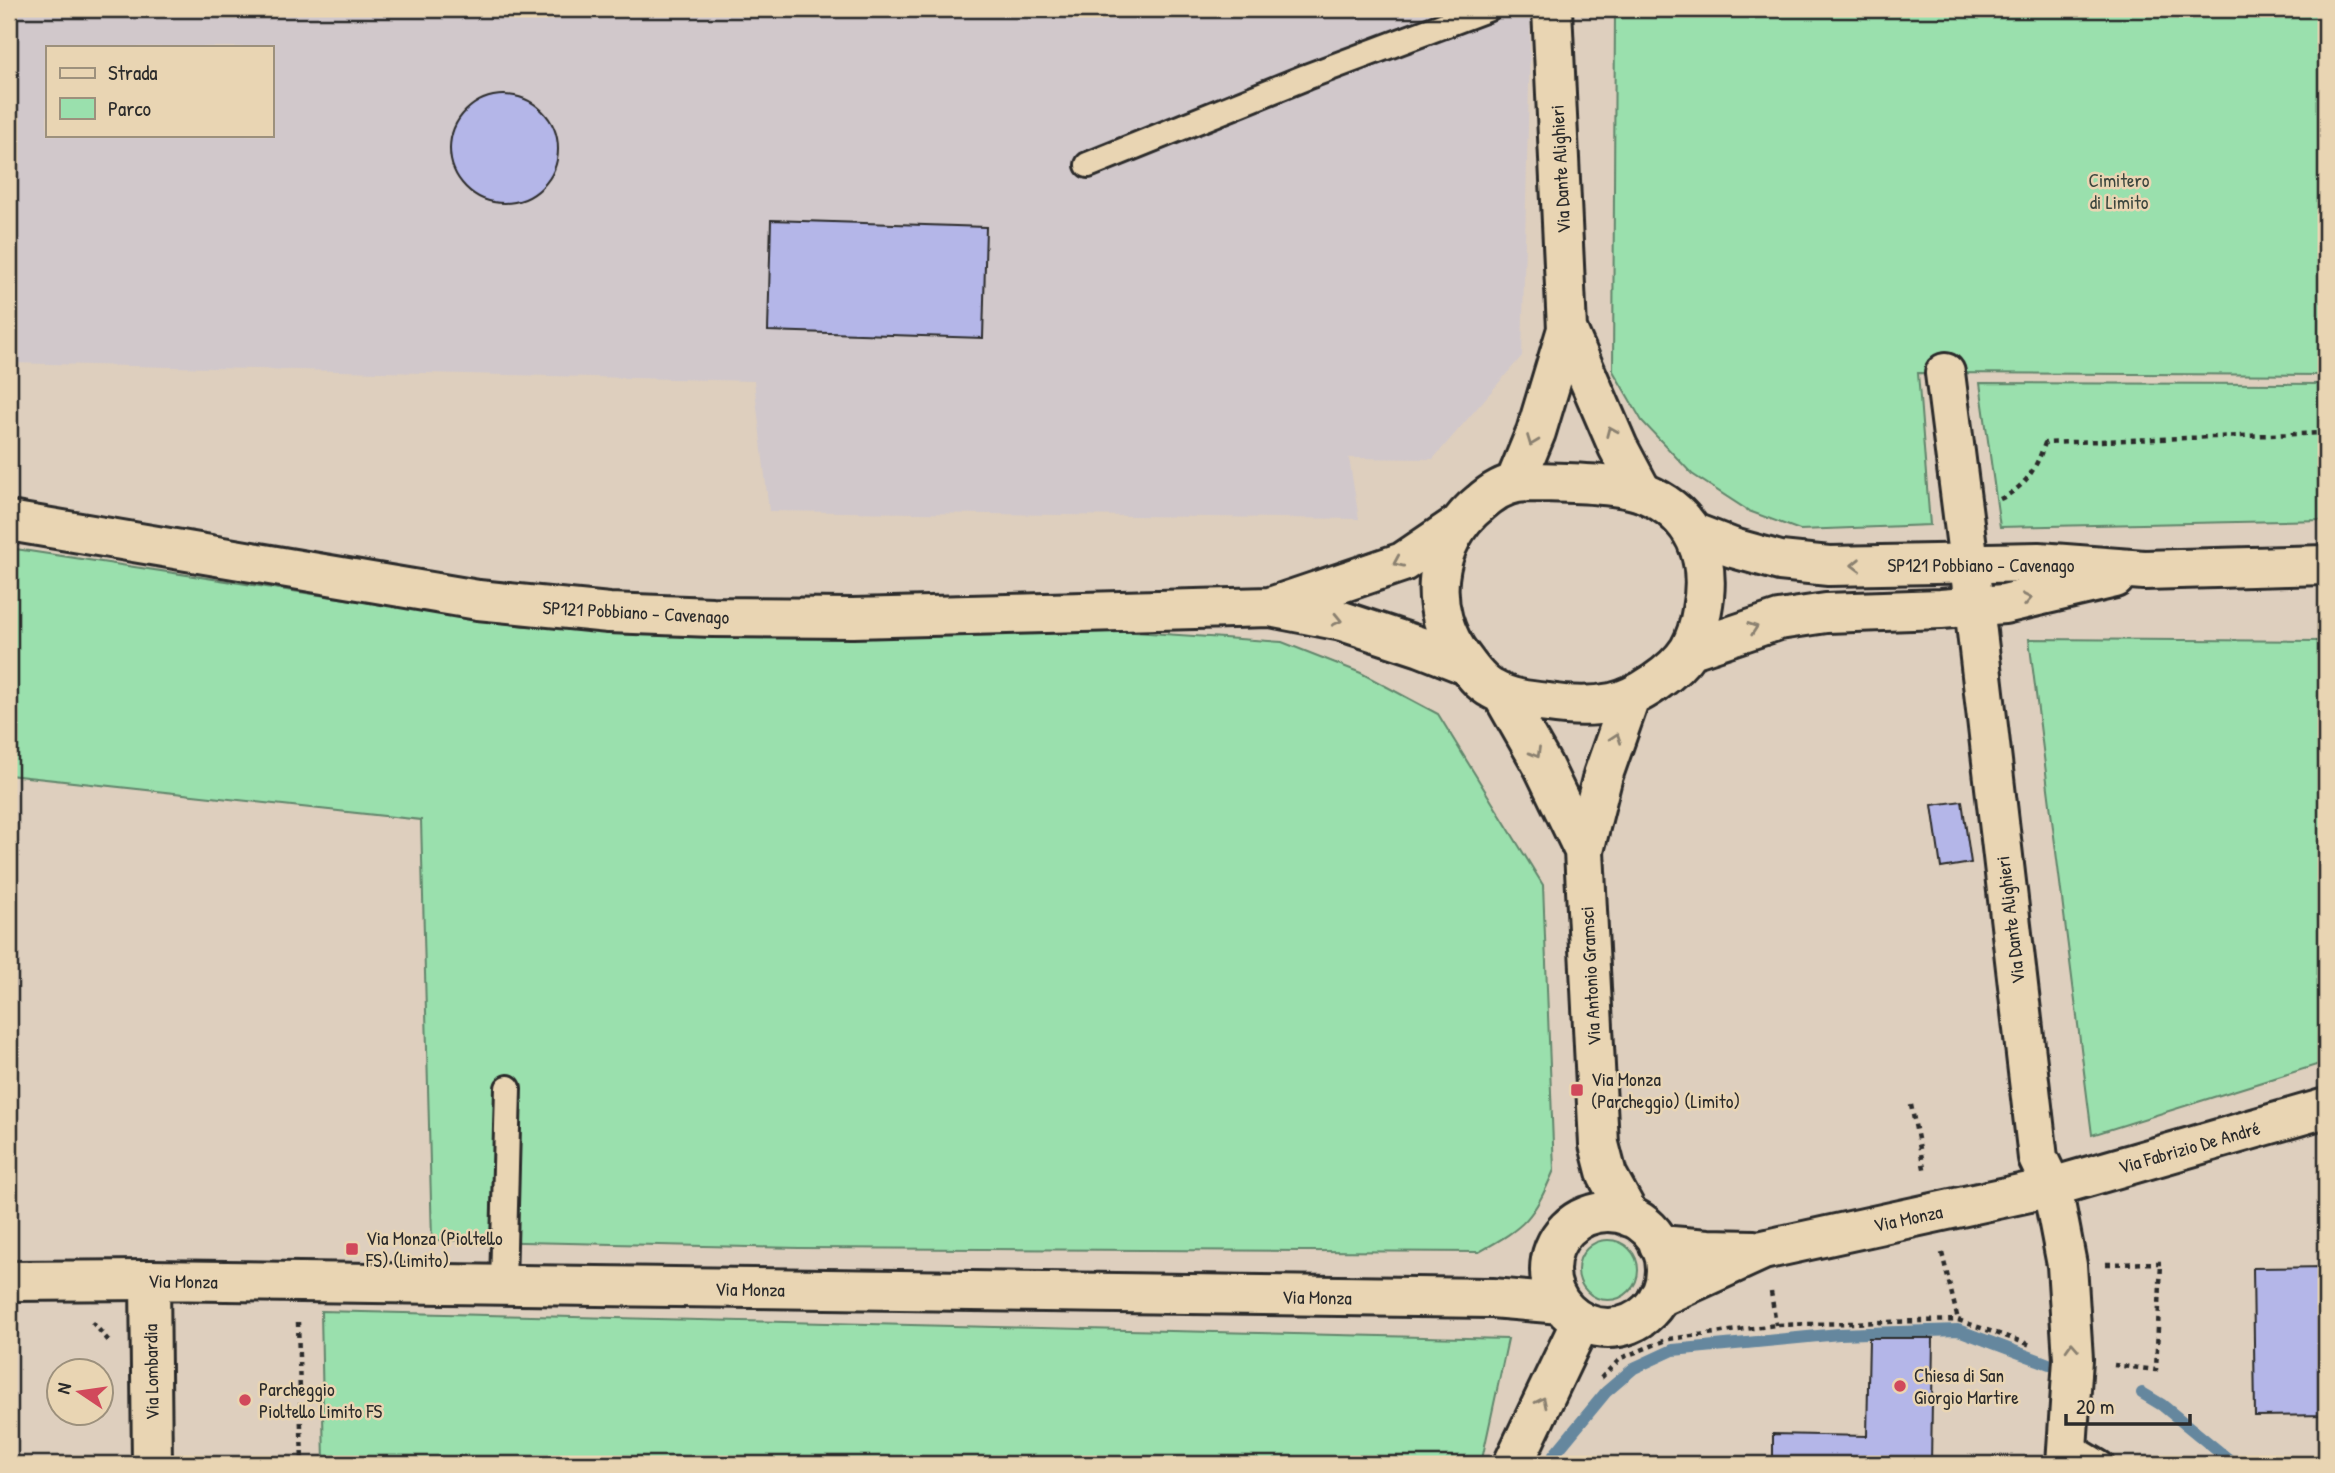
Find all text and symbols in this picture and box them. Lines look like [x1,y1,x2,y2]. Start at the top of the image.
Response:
legend [46,46,273,136]
text: Strada [108,58,158,87]
text: Parco [108,94,151,123]
street label: Via Dante Alighieri [1544,104,1576,234]
park label: Cimitero di Limito [2089,167,2150,215]
one-way arrow [1605,426,1619,439]
one-way arrow [1526,435,1540,447]
street label: SP121 Pobbiano - Cavenago [1888,552,2075,578]
one-way arrow [1393,554,1405,568]
one-way arrow [1850,557,1860,573]
one-way arrow [2021,593,2033,608]
street label: SP121 Pobbiano - Cavenago [542,594,730,630]
one-way arrow [1331,612,1343,627]
one-way arrow [1747,622,1759,636]
one-way arrow [1608,732,1622,745]
one-way arrow [1528,746,1541,759]
street label: Via Dante Alighieri [1989,855,2031,985]
street label: Via Antonio Gramsci [1573,906,1607,1046]
place label: Via Monza (Parcheggio) (Limito) [1591,1066,1740,1114]
marker: Via Monza (Parcheggio) (Limito) [1569,1082,1585,1098]
street label: Via Fabrizio De André [2115,1114,2263,1180]
street label: Via Monza [1871,1198,1945,1238]
place label: Via Monza (Pioltello FS) (Limito) [365,1225,503,1273]
marker: Via Monza (Pioltello FS) (Limito) [344,1241,360,1257]
street label: Via Monza [148,1267,219,1295]
street label: Via Monza [715,1275,786,1303]
street label: Via Monza [1282,1283,1353,1311]
street label: Via Lombardia [137,1323,165,1420]
one-way arrow [2065,1342,2080,1353]
north arrow [46,1358,116,1428]
place label: Chiesa di San Giorgio Martire [1914,1362,2019,1410]
place label: Parcheggio Pioltello Limito FS [259,1376,383,1424]
marker: Chiesa di San Giorgio Martire [1892,1378,1908,1394]
text: N [50,1380,77,1396]
scale bar [2066,1382,2190,1426]
marker: Parcheggio Pioltello Limito FS [237,1392,253,1408]
text: 20 m [2076,1392,2114,1421]
one-way arrow [1533,1397,1547,1409]

